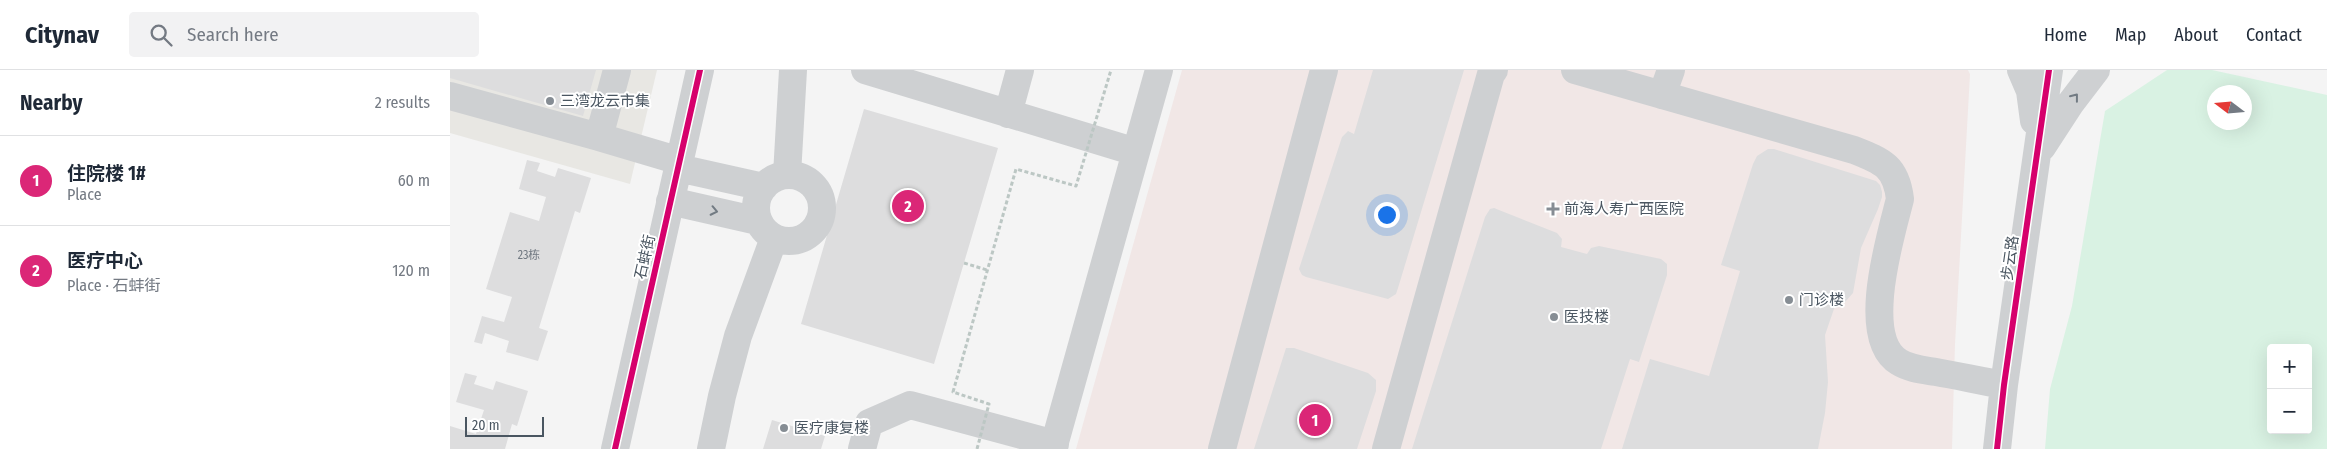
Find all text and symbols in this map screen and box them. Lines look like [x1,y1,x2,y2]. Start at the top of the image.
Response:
search box [129,12,479,57]
text: Citynav [25,21,99,49]
icon: search [147,21,175,49]
text: Search here [187,23,279,46]
text: Home [2044,24,2087,46]
text: Map [2115,24,2146,46]
text: About [2174,24,2218,46]
text: Contact [2246,24,2302,46]
north arrow [2207,85,2252,130]
text: Nearby [20,90,82,116]
place label: 三湾龙云市集 [560,92,650,110]
text: 2 results [375,93,430,112]
one-way arrow [2069,93,2078,103]
marker: 三湾龙云市集 [544,95,556,107]
text: 住院楼 1# [67,162,146,185]
text: 1 [33,171,39,190]
text: 60 m [398,171,430,190]
text: Place [67,185,102,204]
pin: 2 [892,187,924,225]
place label: 前海人寿广西医院 [1564,200,1684,218]
your location [1374,202,1400,228]
marker: 前海人寿广西医院 [1546,202,1560,216]
one-way arrow [710,205,719,216]
street label: 石蚌街 [631,233,659,281]
street label: 步云路 [1998,234,2022,282]
house number: 23栋 [518,248,540,262]
text: 医疗中心 [67,249,143,272]
text: 2 [32,261,40,280]
text: 120 m [392,261,430,280]
text: Place · 石蚌街 [67,276,161,295]
place label: 门诊楼 [1799,291,1844,309]
marker: 门诊楼 [1783,294,1795,306]
place label: 医技楼 [1564,308,1609,326]
marker: 医技楼 [1548,311,1560,323]
map controls [2267,344,2312,434]
button: + [2267,344,2312,389]
button: − [2267,389,2312,434]
pin: 1 [1299,401,1331,439]
scale bar [465,414,544,437]
text: 20 m [472,417,500,434]
place label: 医疗康复楼 [794,419,869,437]
marker: 医疗康复楼 [778,422,790,434]

